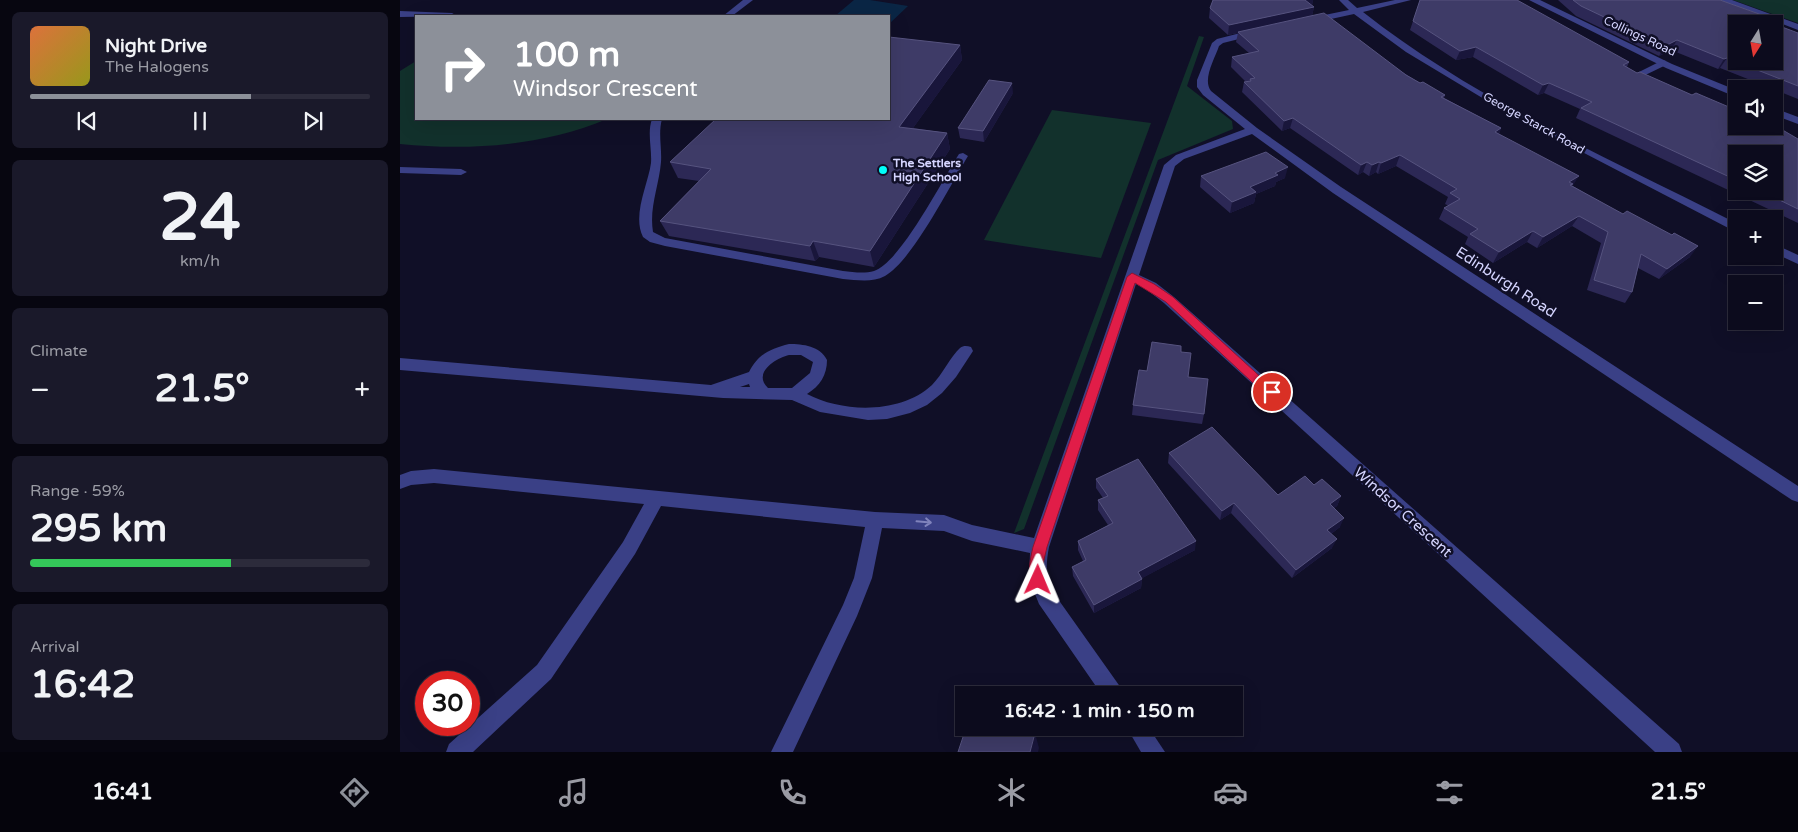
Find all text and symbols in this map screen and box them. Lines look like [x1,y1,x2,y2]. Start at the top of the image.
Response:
street label: Collings Road [1602,13,1678,59]
north arrow [1728,15,1782,70]
map controls [1728,15,1783,330]
text: 100 m [513,34,620,76]
text: Night Drive [105,35,207,57]
icon: right [430,35,495,100]
text: The Halogens [105,57,209,77]
text: Windsor Crescent [513,76,698,102]
button: sound [1728,80,1783,135]
street label: George Starck Road [1481,89,1587,157]
icon: previous [73,107,101,135]
icon: pause [186,107,214,135]
icon: next [299,107,327,135]
button: layers [1728,145,1783,200]
place label: The Settlers High School [892,156,962,185]
marker: The Settlers High School [877,164,889,176]
text: 24 [159,179,241,258]
button: + [1728,210,1783,265]
street label: Edinburgh Road [1452,243,1560,321]
text: km/h [180,251,220,271]
button: − [1728,275,1783,330]
text: Climate [30,341,88,361]
text: 21.5° [155,366,250,412]
pin [1251,371,1293,413]
text: − [30,373,50,407]
text: + [354,373,370,407]
icon: arrive [1258,378,1286,406]
street label: Windsor Crescent [1350,463,1456,561]
text: Range · 59% [30,481,125,501]
text: 295 km [30,506,167,552]
one-way arrow [916,517,932,526]
position arrow [1011,553,1063,605]
text: Arrival [30,637,79,657]
text: 16:42 [30,662,135,708]
speed limit sign: 30 [415,671,480,736]
text: 16:42 · 1 min · 150 m [1003,700,1195,722]
icon: directions [337,775,372,810]
icon: music [556,775,591,810]
icon: phone [775,775,810,810]
icon: climate [994,775,1029,810]
icon: car [1213,775,1248,810]
icon: filters [1432,775,1467,810]
text: 16:41 [92,779,153,805]
text: 21.5° [1651,779,1706,805]

